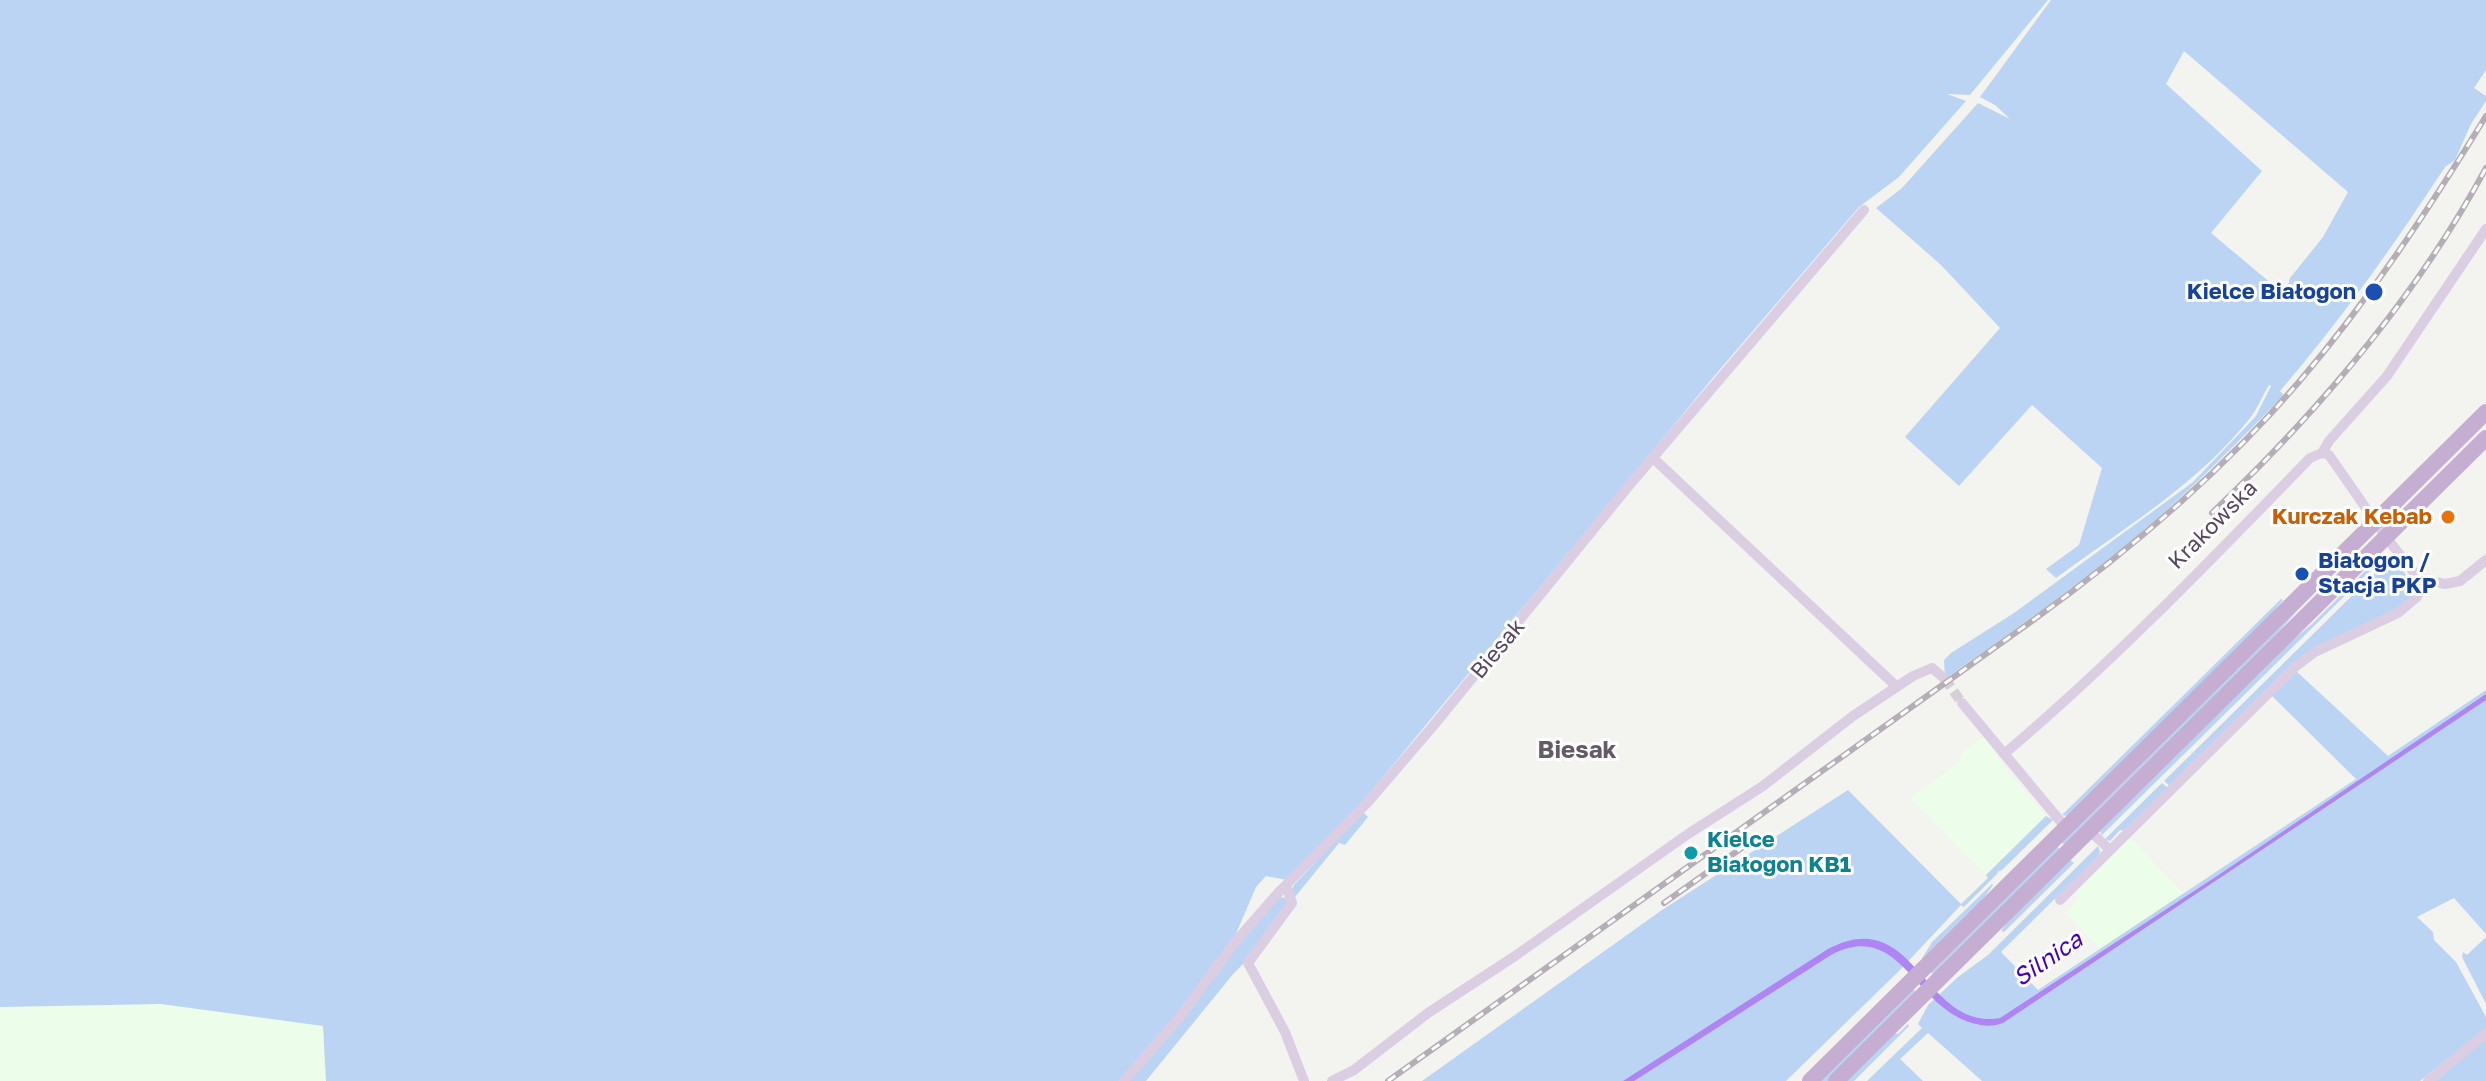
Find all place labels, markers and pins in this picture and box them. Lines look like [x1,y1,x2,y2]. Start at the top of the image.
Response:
place label: Kielce Białogon [2187,279,2356,305]
marker: Kielce Białogon [2363,281,2385,303]
place label: Kurczak Kebab [2272,504,2432,530]
marker: Kurczak Kebab [2439,508,2457,526]
place label: Białogon / Stacja PKP [2318,548,2436,600]
marker: Białogon / Stacja PKP [2293,565,2311,583]
place label: Kielce Białogon KB1 [1707,827,1851,878]
marker: Kielce Białogon KB1 [1682,844,1700,862]

